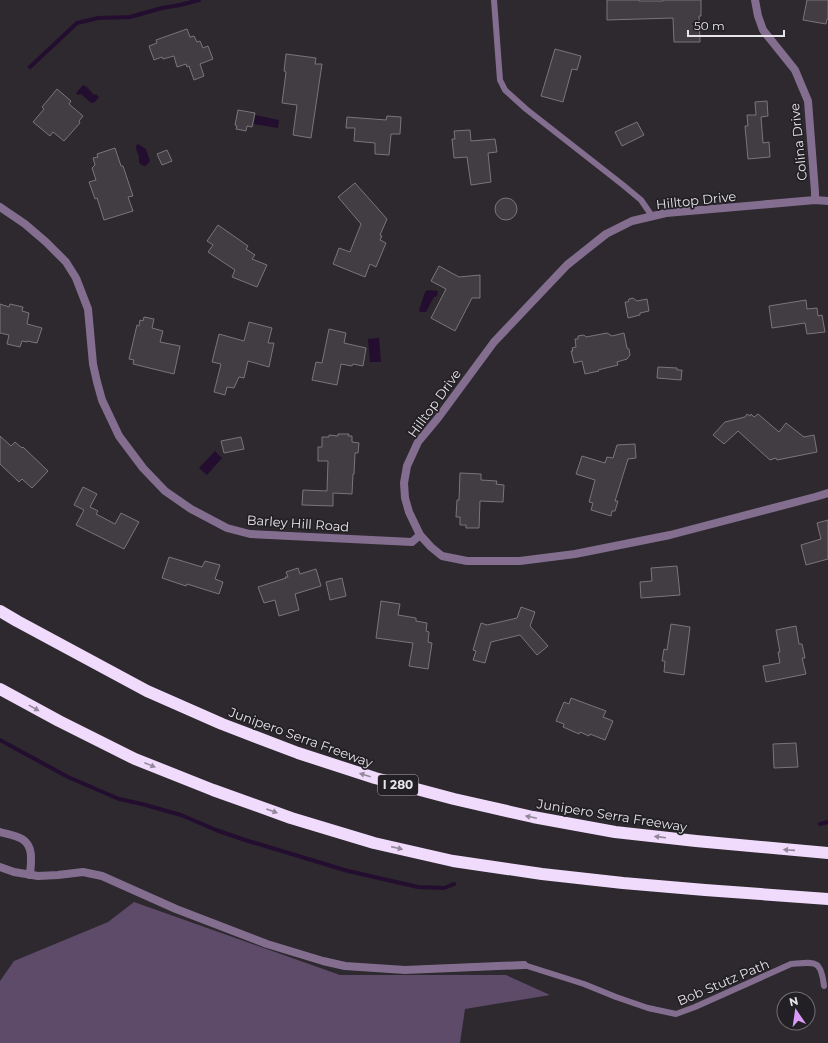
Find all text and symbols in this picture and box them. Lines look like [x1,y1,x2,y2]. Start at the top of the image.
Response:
scale bar [688,12,784,38]
text: 50 m [694,18,725,33]
street label: Colina Drive [786,102,810,182]
street label: Hilltop Drive [655,188,737,212]
street label: Hilltop Drive [404,366,464,440]
street label: Barley Hill Road [246,511,350,535]
street label: Junipero Serra Freeway [226,703,376,771]
one-way arrow [28,704,40,711]
one-way arrow [145,763,157,769]
one-way arrow [358,772,370,778]
road number: I 280 [378,775,418,795]
street label: Junipero Serra Freeway [535,795,689,835]
one-way arrow [266,809,278,815]
one-way arrow [525,813,538,819]
one-way arrow [654,834,666,840]
one-way arrow [390,846,403,852]
one-way arrow [783,846,795,853]
street label: Bob Stutz Path [675,955,771,1009]
north arrow [776,991,816,1031]
text: N [788,993,800,1009]

